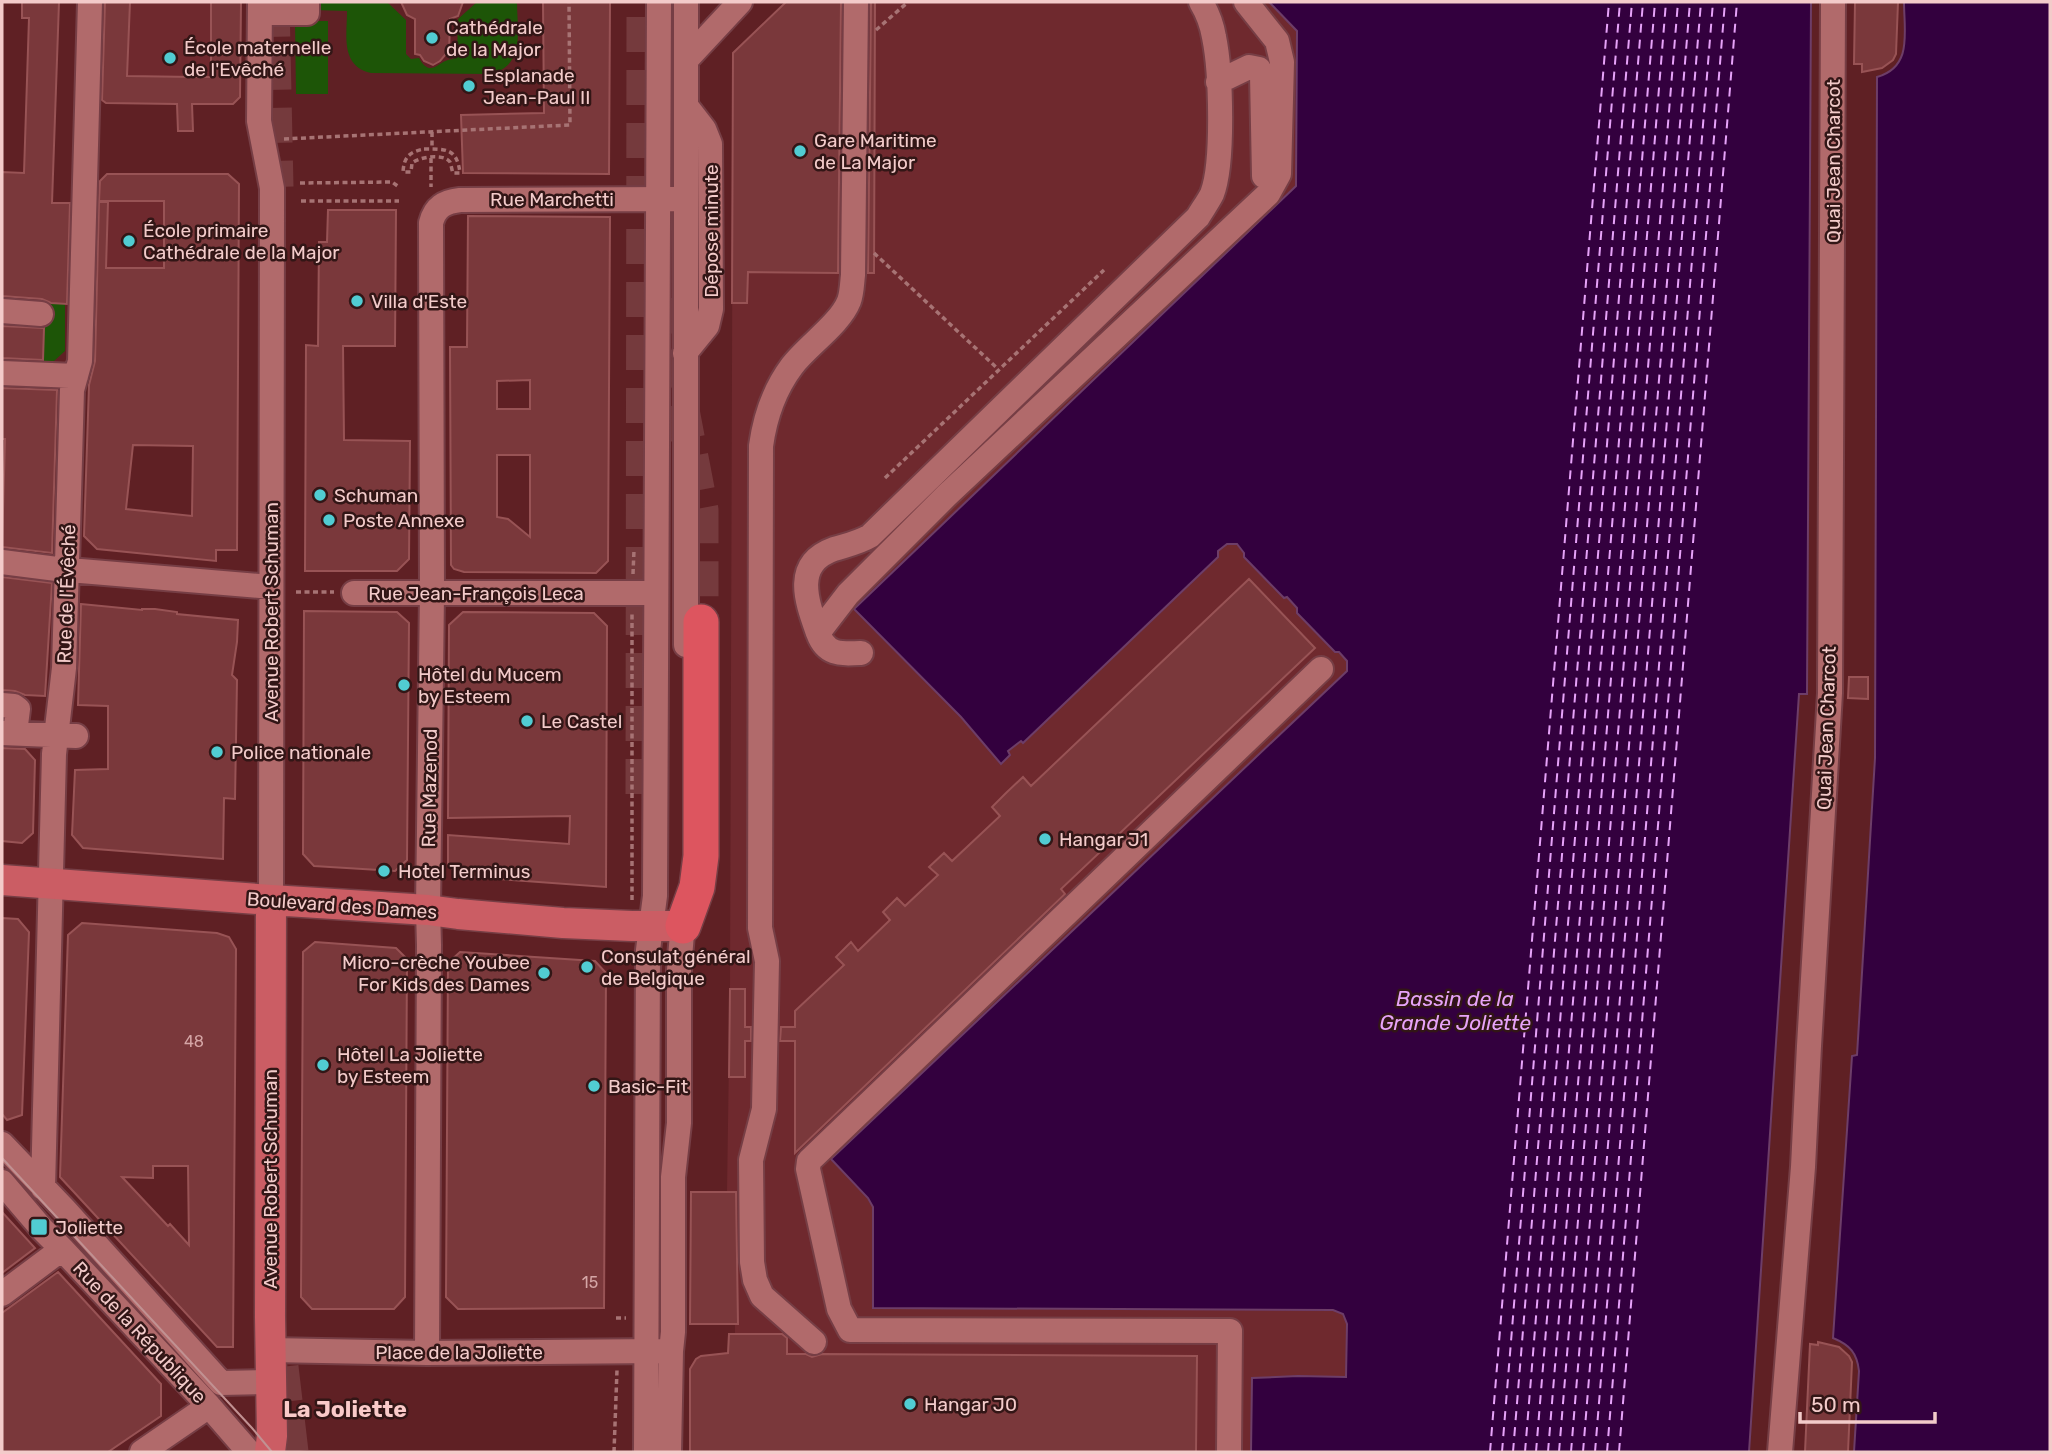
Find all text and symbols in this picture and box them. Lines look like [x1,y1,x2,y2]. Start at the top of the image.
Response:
place label: Cathédrale de la Major [446,16,543,61]
marker: Cathédrale de la Major [424,30,440,46]
place label: École maternelle de l'Evêché [184,36,331,81]
marker: École maternelle de l'Evêché [162,50,178,66]
place label: Esplanade Jean-Paul II [483,64,590,109]
marker: Esplanade Jean-Paul II [461,78,477,94]
street label: Quai Jean Charcot [1822,79,1845,243]
place label: Gare Maritime de La Major [814,129,937,174]
marker: Gare Maritime de La Major [792,143,808,159]
street label: Dépose minute [700,164,723,298]
street label: Rue Marchetti [490,188,614,211]
place label: École primaire Cathédrale de la Major [143,219,340,264]
marker: École primaire Cathédrale de la Major [121,233,137,249]
place label: Villa d'Este [371,290,467,313]
marker: Villa d'Este [349,293,365,309]
place label: Schuman [334,484,418,507]
marker: Schuman [312,487,328,503]
street label: Avenue Robert Schuman [260,502,283,722]
place label: Poste Annexe [343,509,465,532]
marker: Poste Annexe [321,512,337,528]
street label: Rue de l'Évêché [53,524,80,664]
street label: Rue Jean-François Leca [368,582,584,605]
street label: Quai Jean Charcot [1812,645,1841,810]
place label: Hôtel du Mucem by Esteem [418,663,562,708]
marker: Hôtel du Mucem by Esteem [396,677,412,693]
place label: Le Castel [541,710,622,733]
marker: Le Castel [519,713,535,729]
street label: Rue Mazenod [417,728,442,848]
place label: Police nationale [231,741,371,764]
marker: Police nationale [209,744,225,760]
place label: Hangar J1 [1059,828,1148,851]
marker: Hangar J1 [1037,831,1053,847]
place label: Hotel Terminus [398,860,530,883]
marker: Hotel Terminus [376,863,392,879]
street label: Boulevard des Dames [246,887,438,924]
place label: Consulat général de Belgique [601,945,751,990]
place label: Micro-crèche Youbee For Kids des Dames [342,951,530,996]
marker: Consulat général de Belgique [579,959,595,975]
marker: Micro-crèche Youbee For Kids des Dames [536,965,552,981]
water label: Bassin de la Grande Joliette [1379,986,1531,1035]
house number: 48 [184,1032,204,1051]
place label: Hôtel La Joliette by Esteem [337,1043,483,1088]
marker: Hôtel La Joliette by Esteem [315,1057,331,1073]
street label: Avenue Robert Schuman [259,1069,282,1289]
place label: Basic-Fit [608,1075,689,1098]
marker: Basic-Fit [586,1078,602,1094]
place label: Joliette [55,1216,123,1239]
marker: Joliette [29,1217,49,1237]
street label: Rue de la République [68,1257,211,1408]
house number: 15 [582,1273,598,1292]
street label: Place de la Joliette [375,1341,543,1364]
scale bar [1800,1380,1935,1424]
text: 50 m [1811,1392,1861,1417]
place label: Hangar J0 [924,1393,1017,1416]
district label: La Joliette [283,1395,407,1423]
marker: Hangar J0 [902,1396,918,1412]

